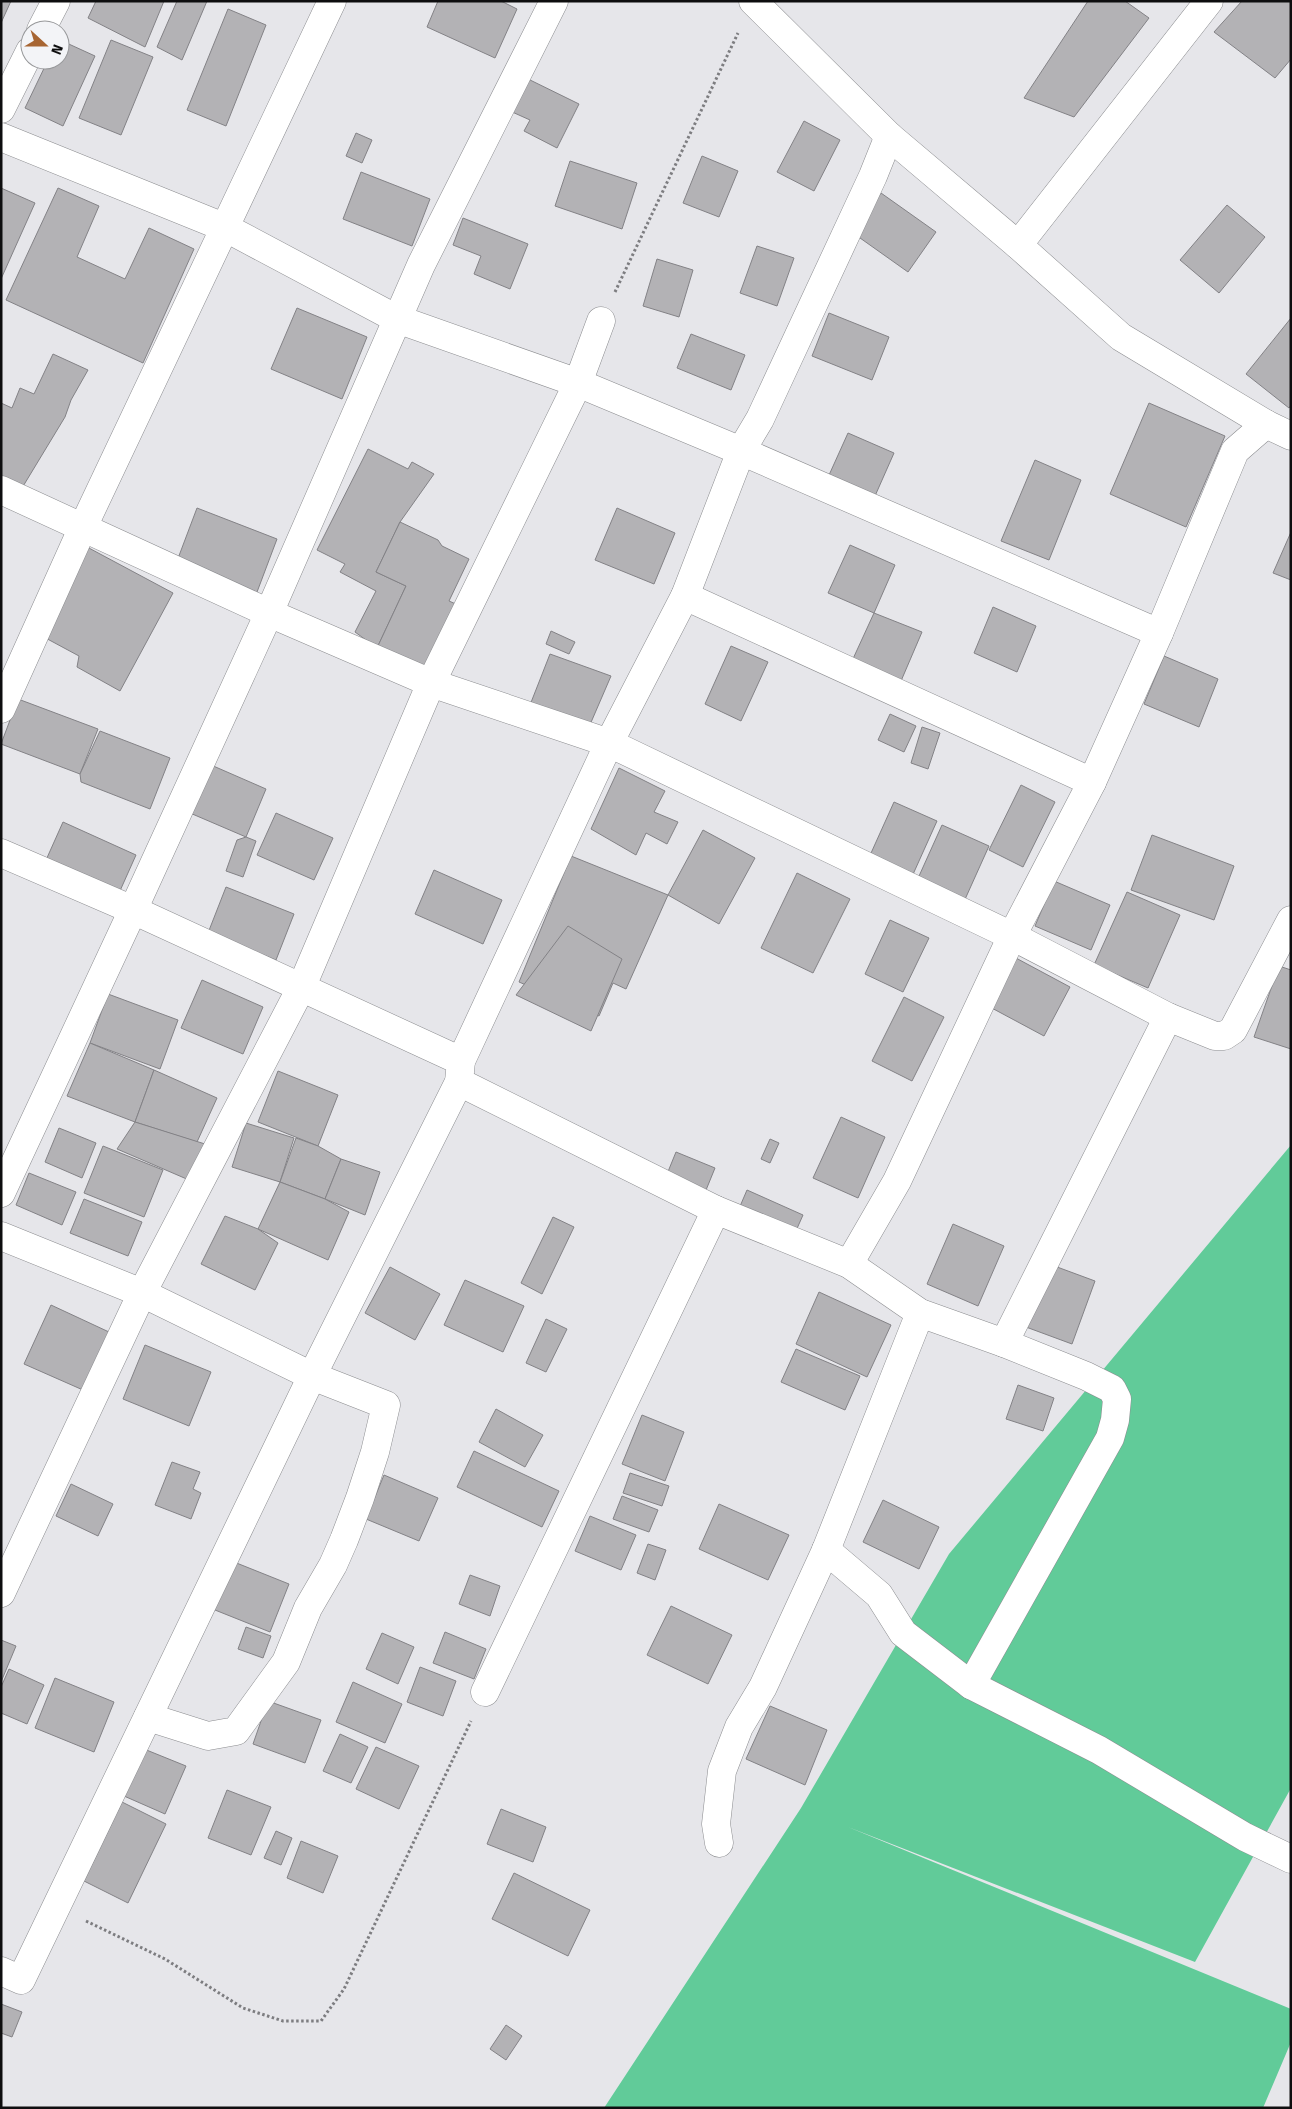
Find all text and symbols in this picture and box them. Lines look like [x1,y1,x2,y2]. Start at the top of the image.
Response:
north arrow [20,20,70,70]
text: N [47,42,66,57]

